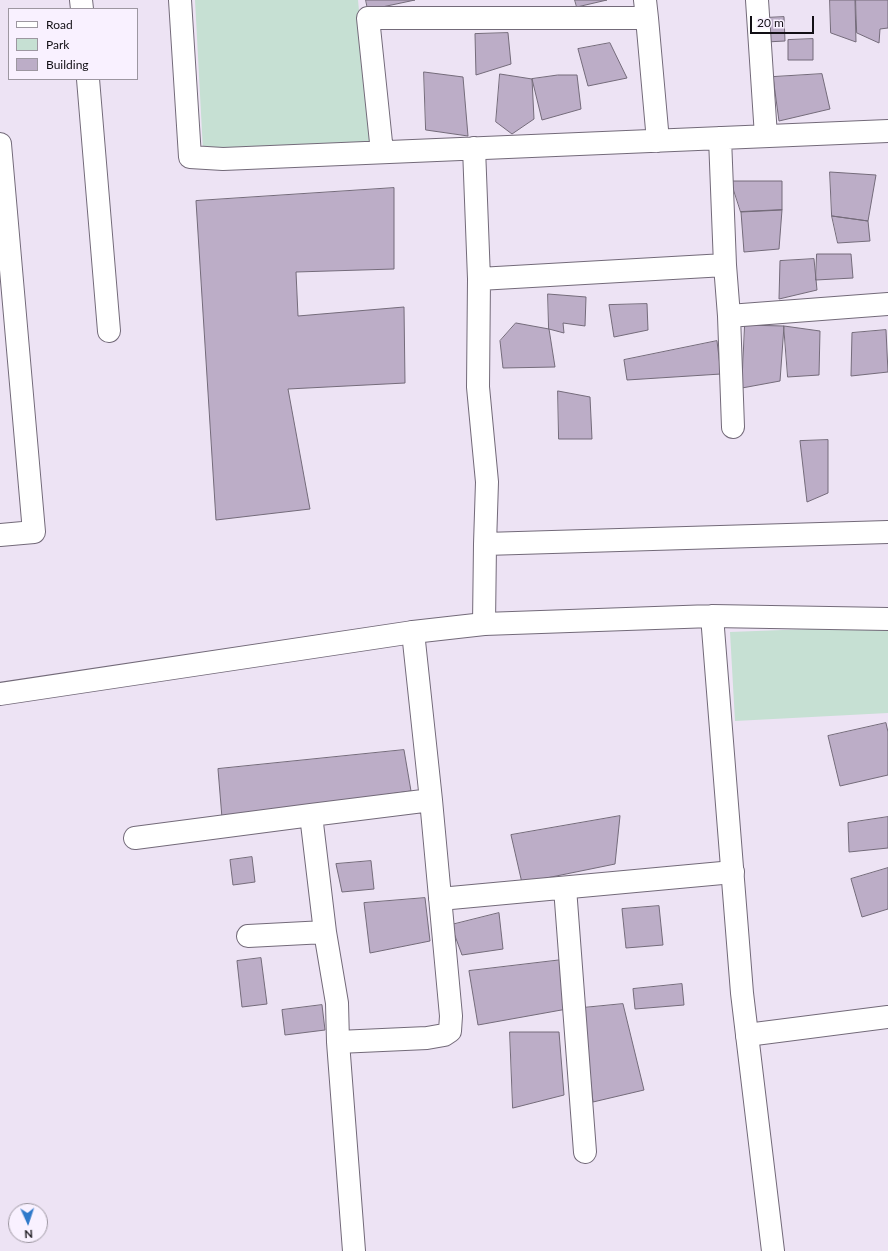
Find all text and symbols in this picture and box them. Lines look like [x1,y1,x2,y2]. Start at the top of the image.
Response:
legend [8,8,138,80]
scale bar [752,8,816,34]
text: 20 m [757,15,784,30]
text: Road [46,17,73,32]
text: Park [46,37,69,52]
text: Building [46,57,89,72]
north arrow [8,1203,48,1243]
text: N [24,1228,33,1241]

